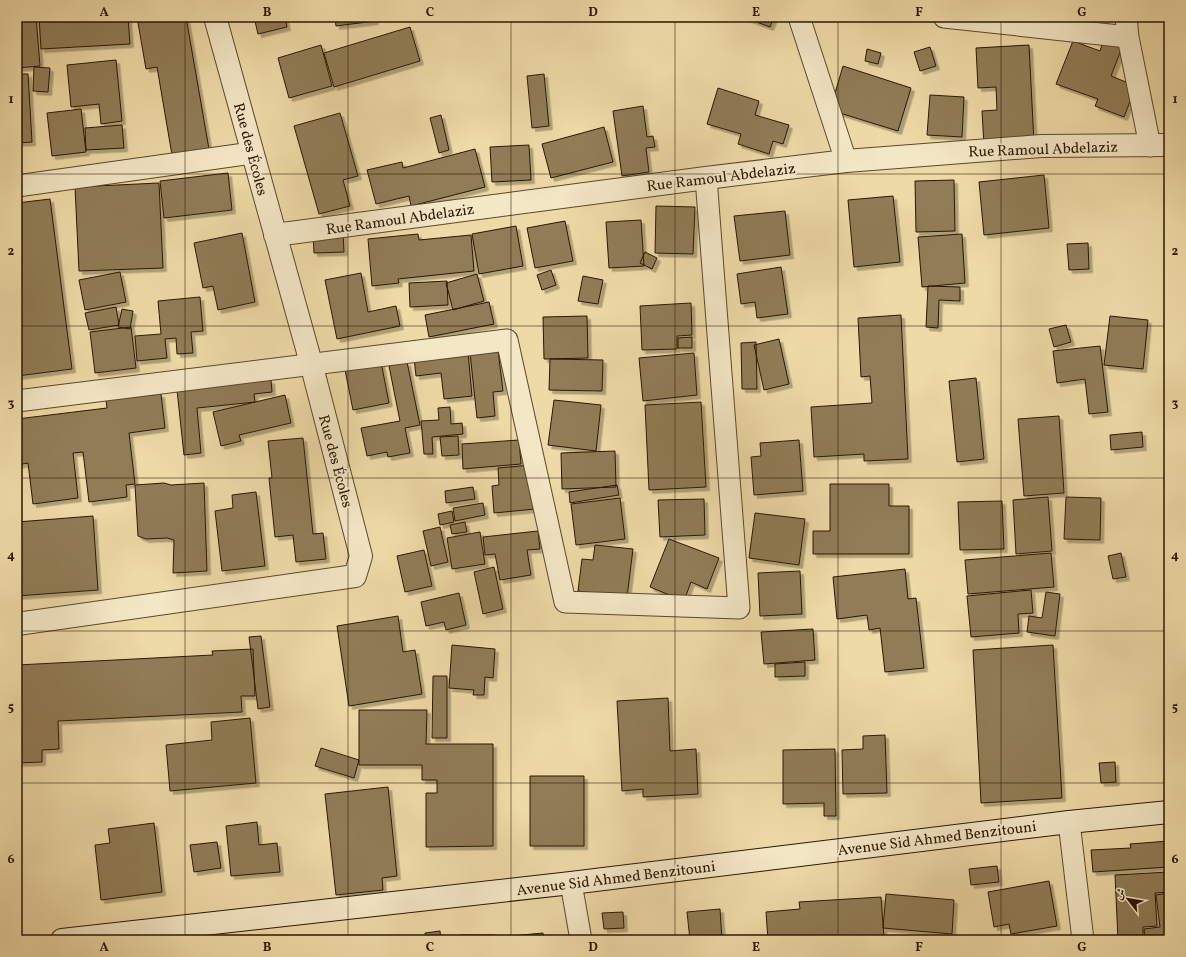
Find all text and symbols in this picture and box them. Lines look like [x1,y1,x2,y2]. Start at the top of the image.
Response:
text: A [99,4,109,22]
text: B [263,4,272,22]
text: C [426,4,434,22]
text: D [588,4,598,22]
text: E [752,4,760,22]
text: F [915,4,923,22]
text: G [1077,4,1087,22]
text: 1 [8,91,14,109]
text: 1 [1172,91,1178,109]
street label: Rue des Écoles [227,101,272,198]
street label: Rue Ramoul Abdelaziz [968,137,1118,164]
street label: Rue Ramoul Abdelaziz [646,159,797,198]
street label: Rue Ramoul Abdelaziz [325,200,476,241]
text: 2 [8,243,15,261]
text: 2 [1172,243,1179,261]
text: 3 [8,395,15,413]
text: 3 [1172,395,1179,413]
street label: Rue des Écoles [312,413,357,510]
text: 4 [7,547,15,565]
text: 4 [1171,547,1179,565]
text: 5 [8,699,14,717]
text: 5 [1172,699,1178,717]
street label: Avenue Sid Ahmed Benzitouni [837,817,1038,862]
text: 6 [7,851,15,869]
text: 6 [1171,851,1179,869]
street label: Avenue Sid Ahmed Benzitouni [516,857,717,902]
north arrow [1108,879,1148,919]
text: ش [1111,886,1130,903]
text: A [99,939,109,957]
text: B [263,939,272,957]
text: C [426,939,434,957]
text: D [588,939,598,957]
text: E [752,939,760,957]
text: F [915,939,923,957]
text: G [1077,939,1087,957]

